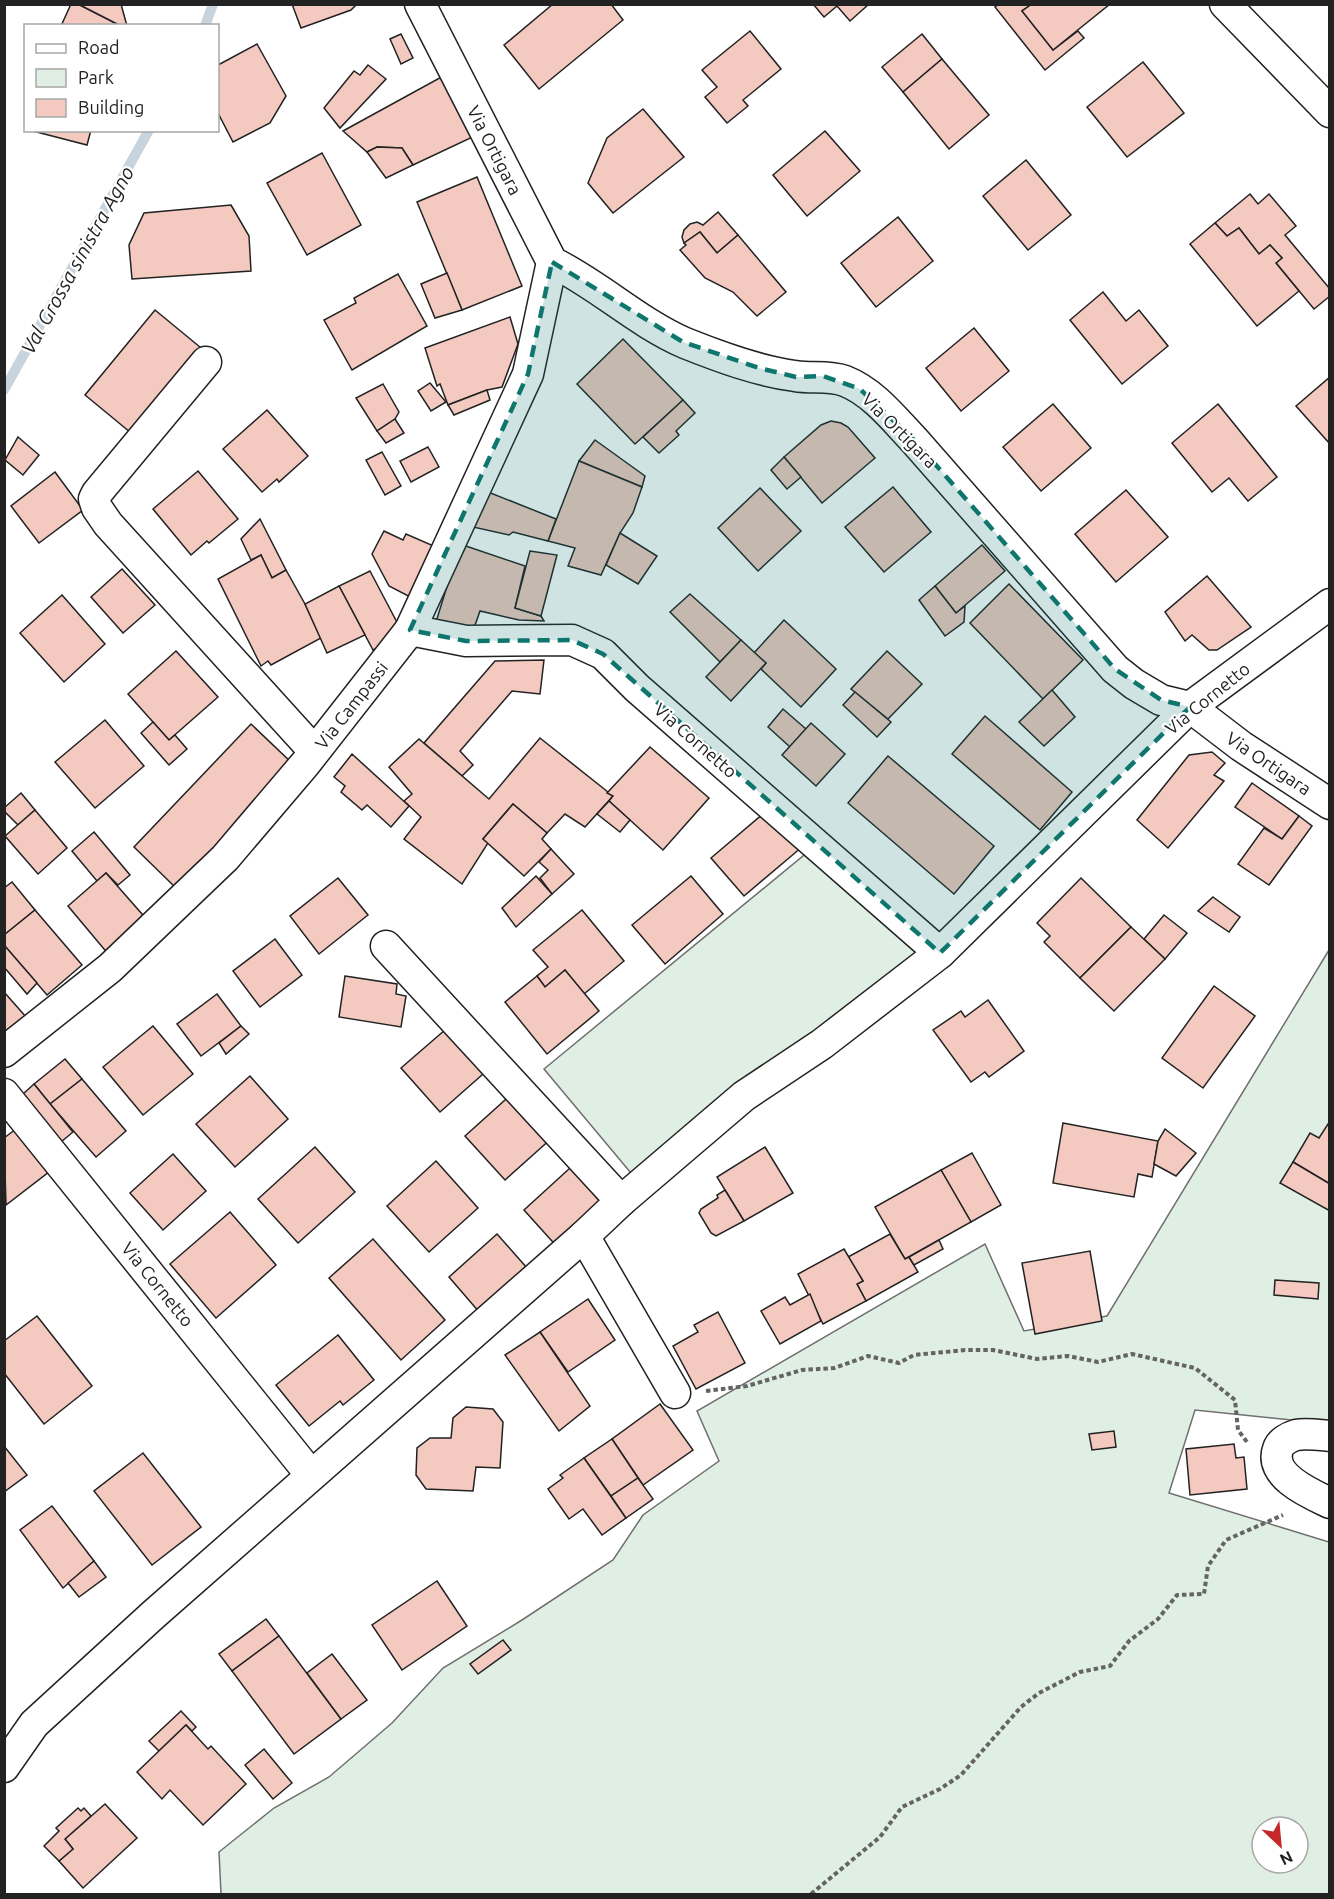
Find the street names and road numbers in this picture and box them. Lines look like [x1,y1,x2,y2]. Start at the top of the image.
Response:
street label: Via Ortigara [464,102,526,198]
street label: Via Ortigara [858,388,942,472]
street label: Via Campassi [311,657,391,753]
street label: Via Cornetto [1161,658,1253,738]
street label: Via Cornetto [651,699,741,781]
street label: Via Ortigara [1223,727,1315,799]
street label: Via Cornetto [118,1238,198,1330]

